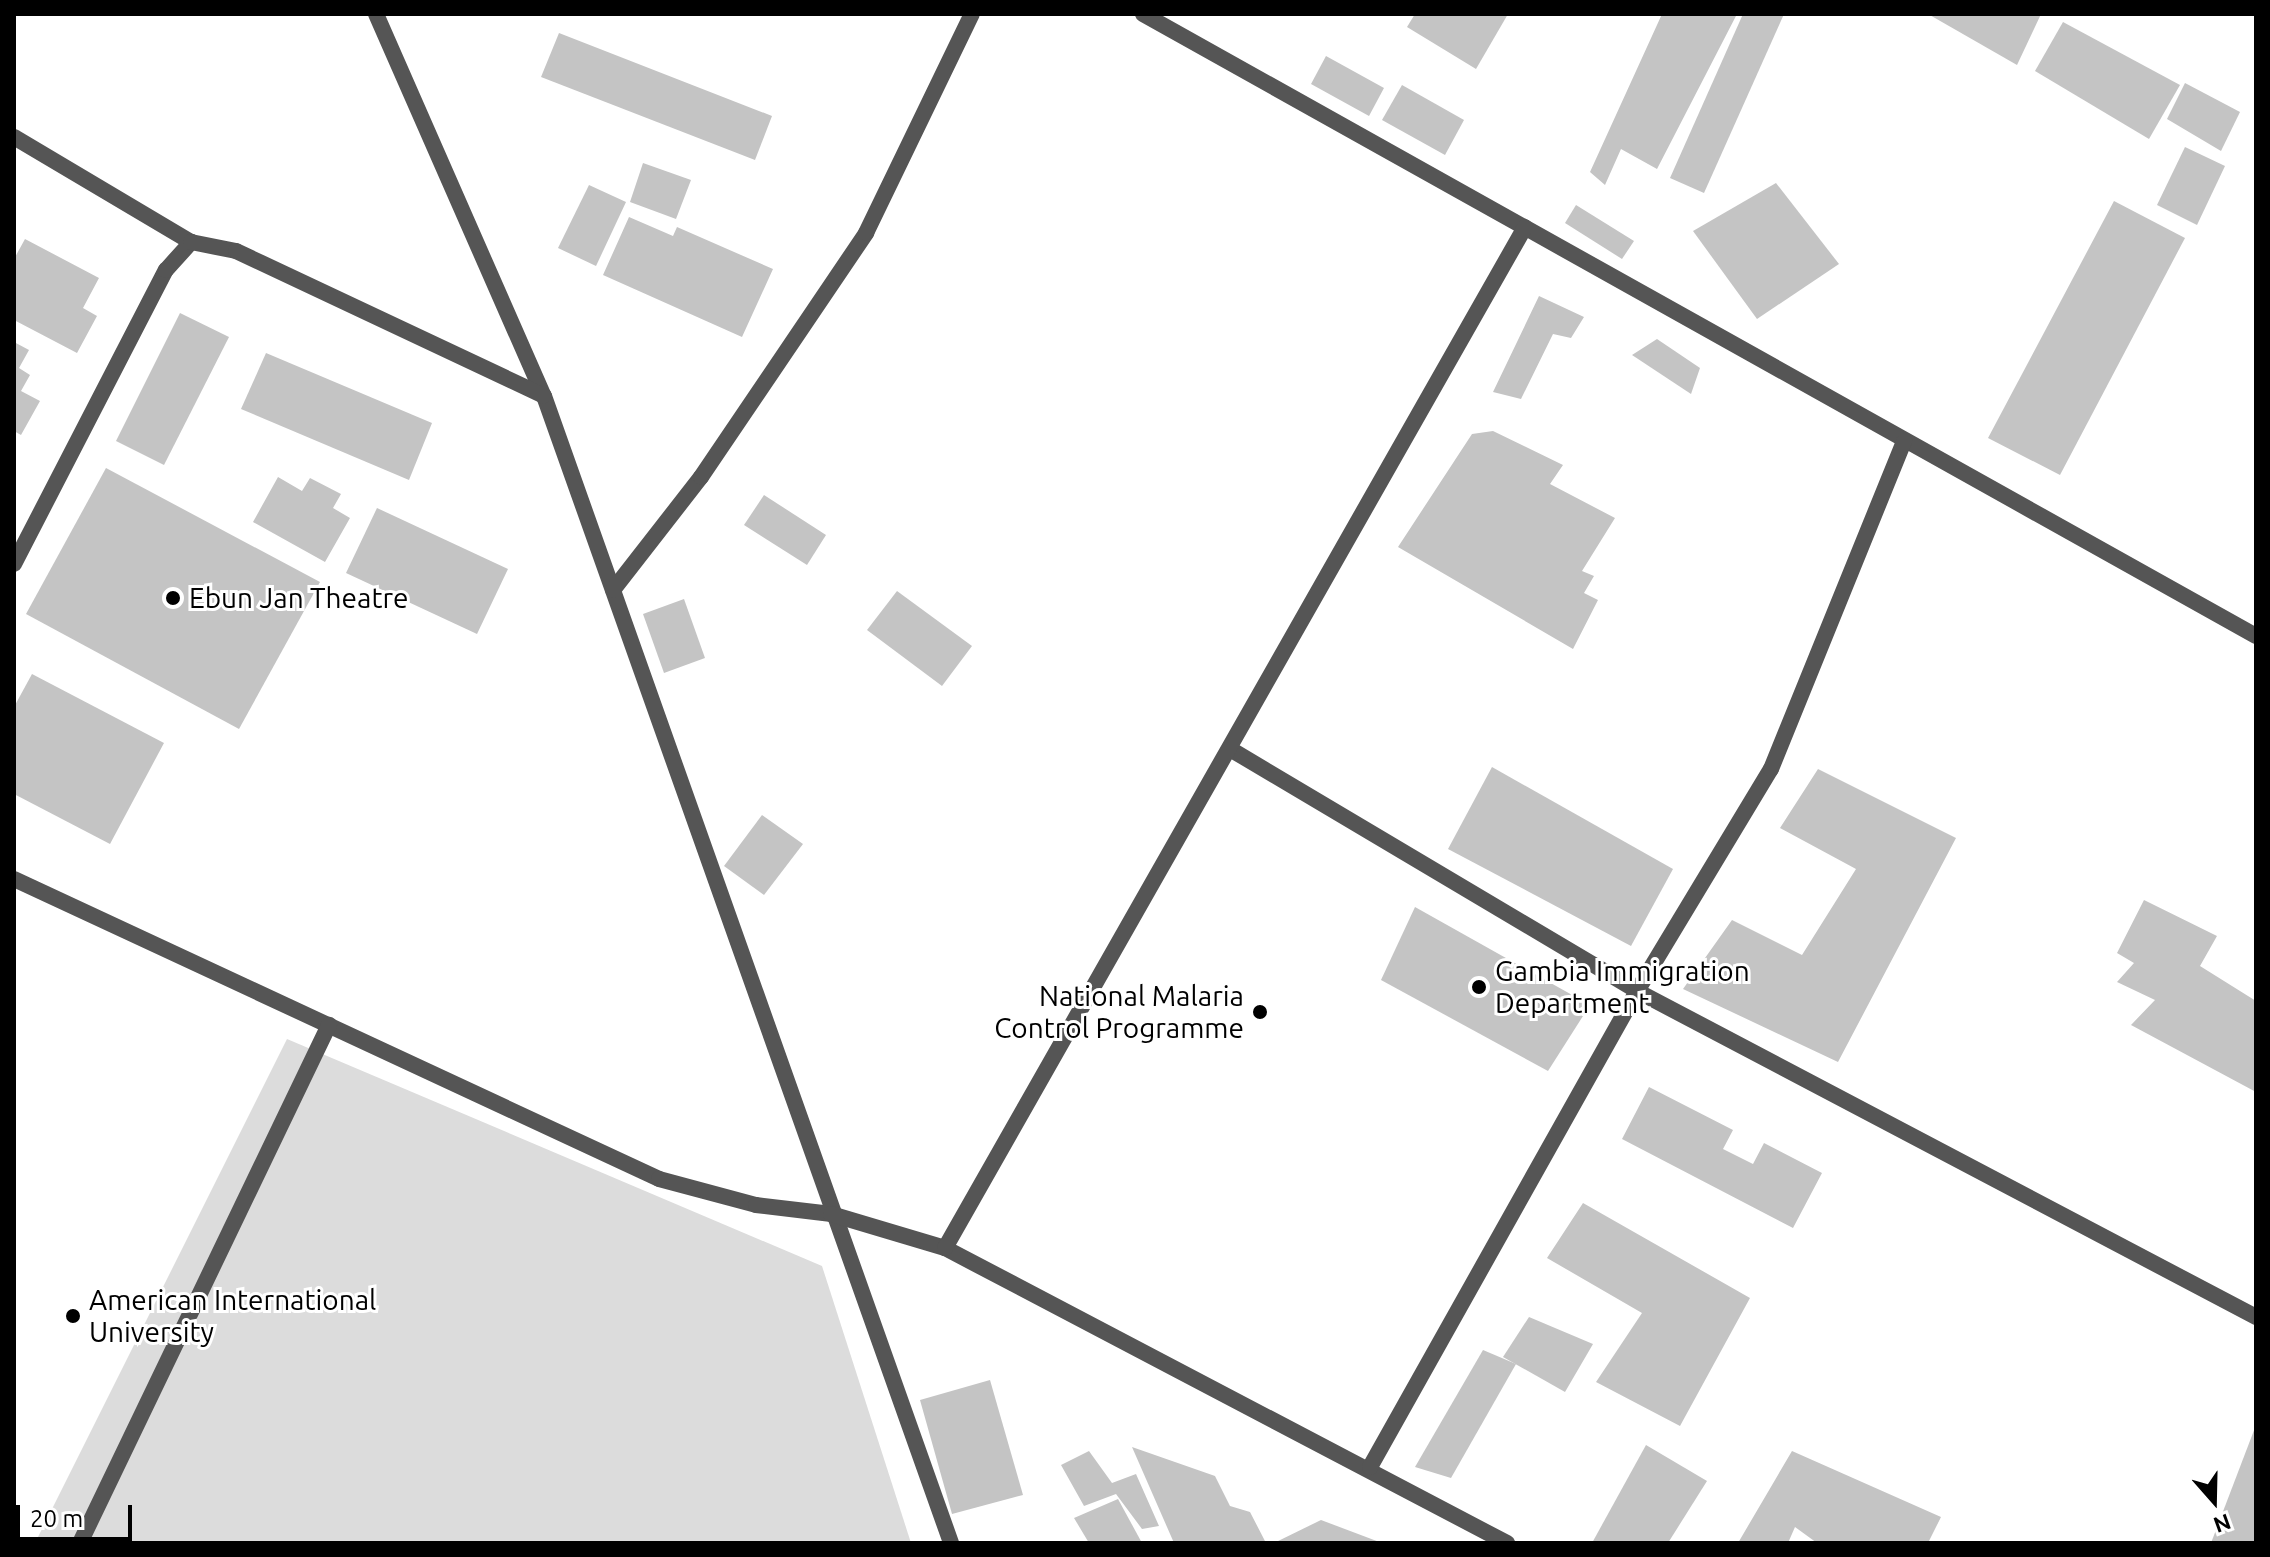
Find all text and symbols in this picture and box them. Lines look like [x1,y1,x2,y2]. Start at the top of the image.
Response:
place label: Ebun Jan Theatre [189,581,408,615]
marker: Ebun Jan Theatre [164,589,182,607]
place label: Gambia Immigration Department [1495,954,1750,1020]
marker: Gambia Immigration Department [1470,978,1488,996]
place label: National Malaria Control Programme [994,979,1244,1045]
marker: National Malaria Control Programme [1251,1003,1269,1021]
place label: American International University [89,1283,376,1349]
marker: American International University [64,1307,82,1325]
north arrow [2174,1461,2254,1541]
scale bar [20,1489,136,1539]
text: 20 m [30,1505,83,1532]
text: N [2210,1509,2234,1539]

